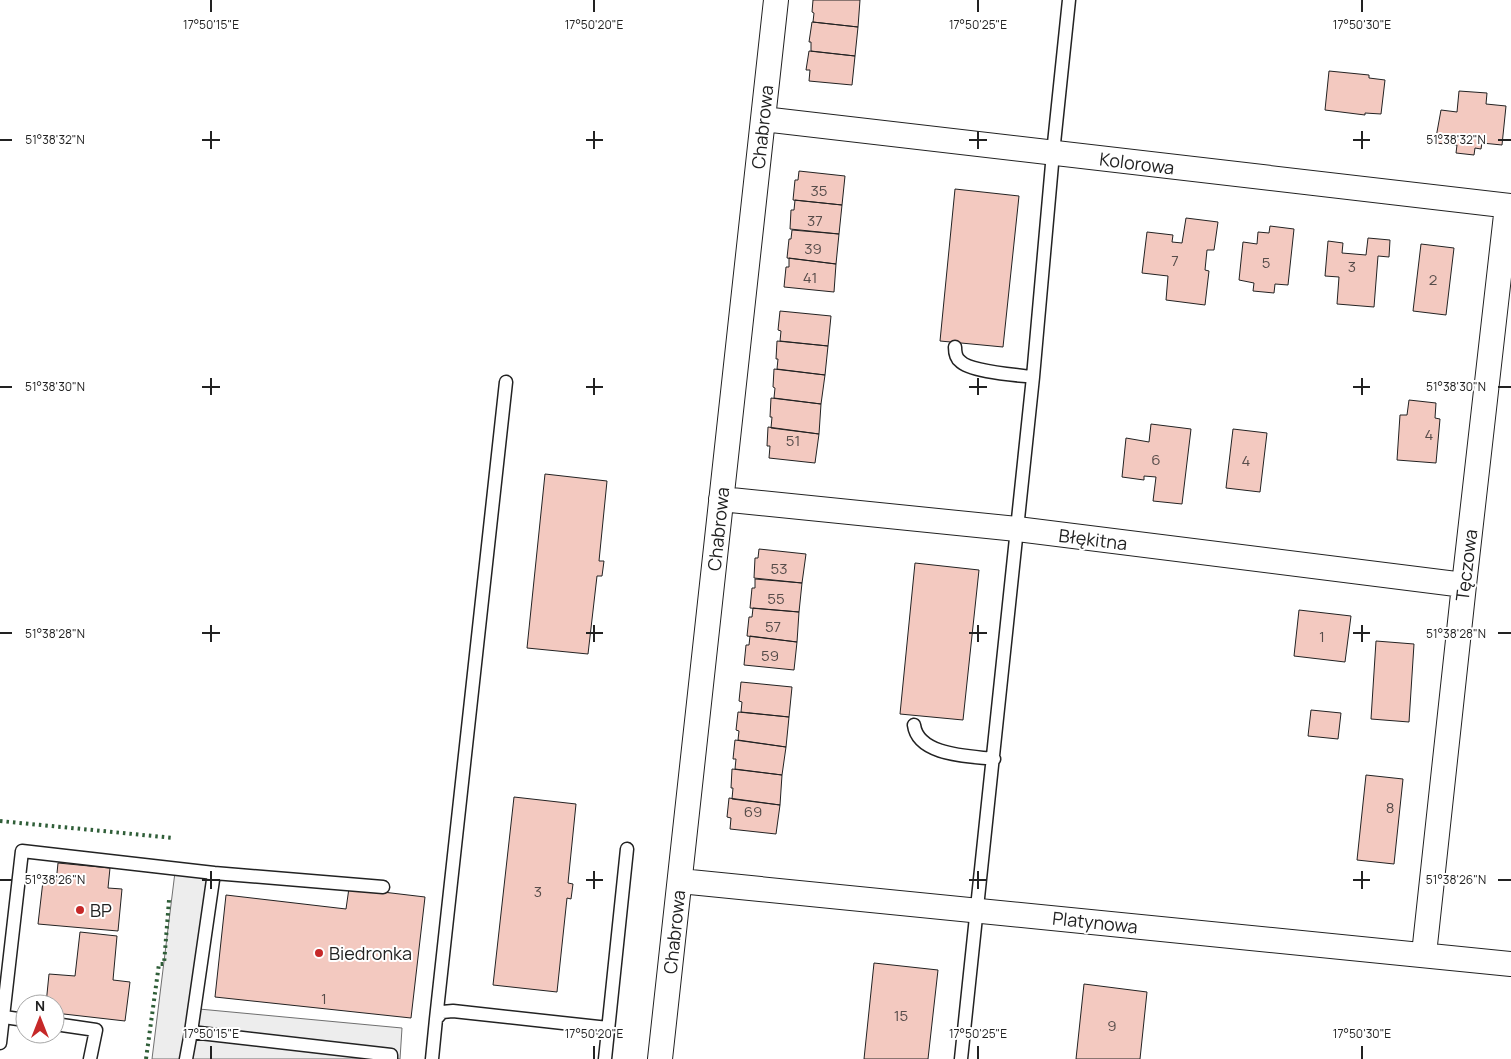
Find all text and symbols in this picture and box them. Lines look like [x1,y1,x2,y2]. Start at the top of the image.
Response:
text: 17°50'15"E [183,16,239,33]
text: 17°50'20"E [565,16,623,33]
text: 17°50'25"E [949,16,1007,33]
text: 17°50'30"E [1333,16,1391,33]
street label: Chabrowa [746,84,778,170]
text: 51°38'32"N [25,131,85,148]
text: 51°38'32"N [1426,131,1486,148]
street label: Kolorowa [1098,146,1176,180]
house number: 35 [811,180,827,201]
house number: 37 [807,210,823,231]
house number: 39 [804,238,822,259]
house number: 7 [1171,250,1179,271]
house number: 5 [1262,252,1270,273]
house number: 3 [1348,256,1356,277]
house number: 41 [803,267,817,288]
house number: 2 [1429,269,1437,290]
text: 51°38'30"N [25,378,85,395]
text: 51°38'30"N [1426,378,1486,395]
house number: 4 [1425,424,1434,445]
house number: 51 [786,430,800,451]
house number: 6 [1151,449,1161,470]
house number: 4 [1242,450,1251,471]
street label: Chabrowa [702,486,734,572]
street label: Błękitna [1057,523,1129,555]
street label: Tęczowa [1450,528,1482,602]
house number: 53 [771,558,787,579]
house number: 55 [767,588,785,609]
house number: 57 [765,616,781,637]
text: 51°38'28"N [25,625,85,642]
text: 51°38'28"N [1426,625,1486,642]
house number: 1 [1319,626,1325,647]
house number: 59 [761,645,779,666]
house number: 8 [1386,797,1394,818]
house number: 69 [744,801,762,822]
text: 51°38'26"N [25,871,85,888]
text: 51°38'26"N [1426,871,1486,888]
house number: 3 [534,881,542,902]
street label: Chabrowa [658,889,690,975]
place label: BP [90,898,112,922]
marker: BP [74,904,86,916]
street label: Platynowa [1051,906,1139,938]
place label: Biedronka [329,941,412,965]
marker: Biedronka [313,947,325,959]
house number: 1 [321,988,327,1009]
north arrow [15,994,65,1044]
text: N [35,996,45,1015]
house number: 15 [894,1005,908,1026]
house number: 9 [1107,1015,1117,1036]
text: 17°50'15"E [183,1025,239,1042]
text: 17°50'20"E [565,1025,623,1042]
text: 17°50'25"E [949,1025,1007,1042]
text: 17°50'30"E [1333,1025,1391,1042]

